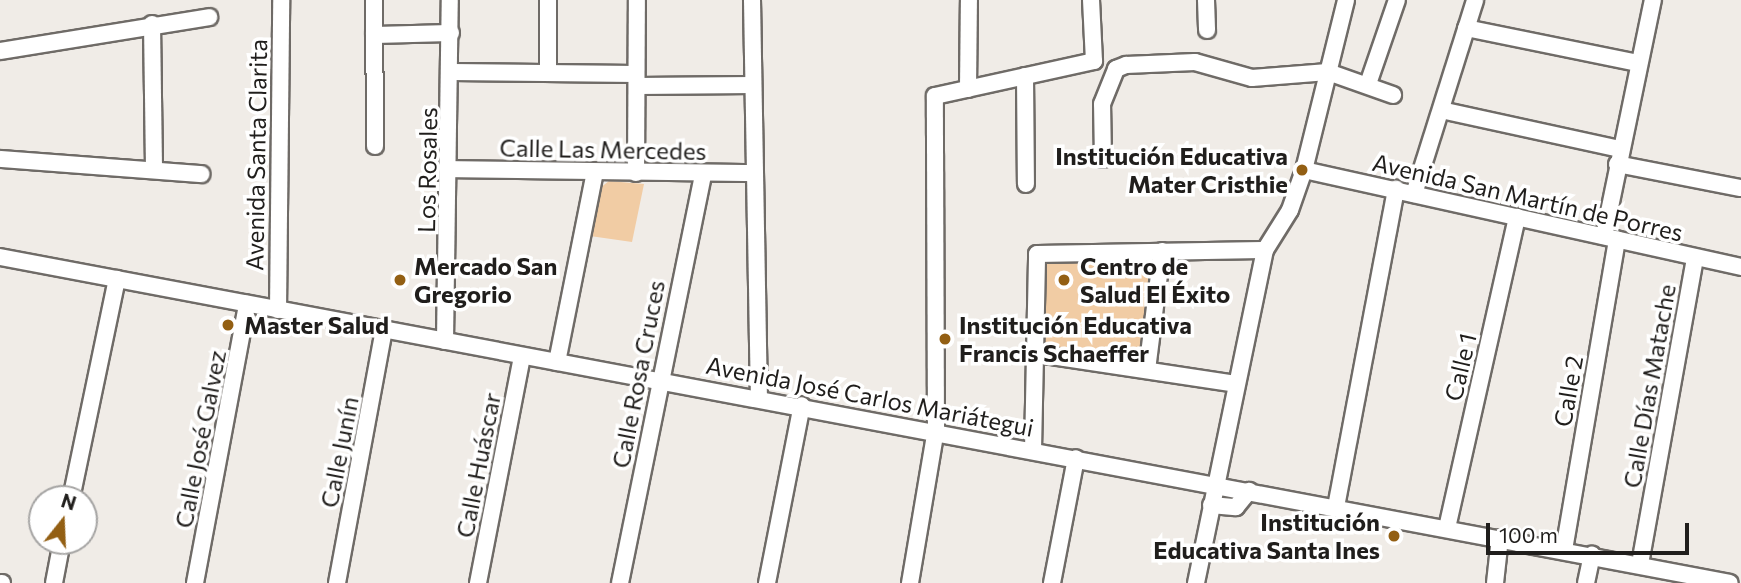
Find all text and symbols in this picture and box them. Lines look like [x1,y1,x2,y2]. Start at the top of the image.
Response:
street label: Avenida Santa Clarita [240,39,272,271]
street label: Los Rosales [412,107,442,233]
street label: Calle Las Mercedes [499,133,707,165]
place label: Institución Educativa Mater Cristhie [1055,142,1288,198]
street label: Avenida San Martín de Porres [1370,147,1686,247]
marker: Institución Educativa Mater Cristhie [1294,162,1310,178]
place label: Mercado San Gregorio [414,252,557,308]
place label: Centro de Salud El Éxito [1080,252,1230,308]
marker: Centro de Salud El Éxito [1054,270,1074,290]
marker: Mercado San Gregorio [392,272,408,288]
street label: Calle Rosa Cruces [606,278,670,470]
street label: Calle Días Matache [1617,282,1681,490]
place label: Master Salud [244,311,389,339]
place label: Institución Educativa Francis Schaeffer [959,311,1192,367]
marker: Master Salud [218,315,238,335]
street label: Calle 1 [1438,330,1482,404]
marker: Institución Educativa Francis Schaeffer [937,331,953,347]
street label: Calle José Galvez [169,348,231,530]
street label: Avenida José Carlos Mariátegui [704,350,1036,442]
street label: Calle 2 [1548,353,1588,429]
street label: Calle Huáscar [450,390,506,540]
street label: Calle Junín [314,394,364,510]
north arrow [28,485,98,555]
text: N [59,488,79,515]
place label: Institución Educativa Santa Ines [1153,508,1380,564]
scale bar [1489,510,1692,554]
text: 100 m [1499,522,1558,547]
marker: Institución Educativa Santa Ines [1386,528,1402,544]

